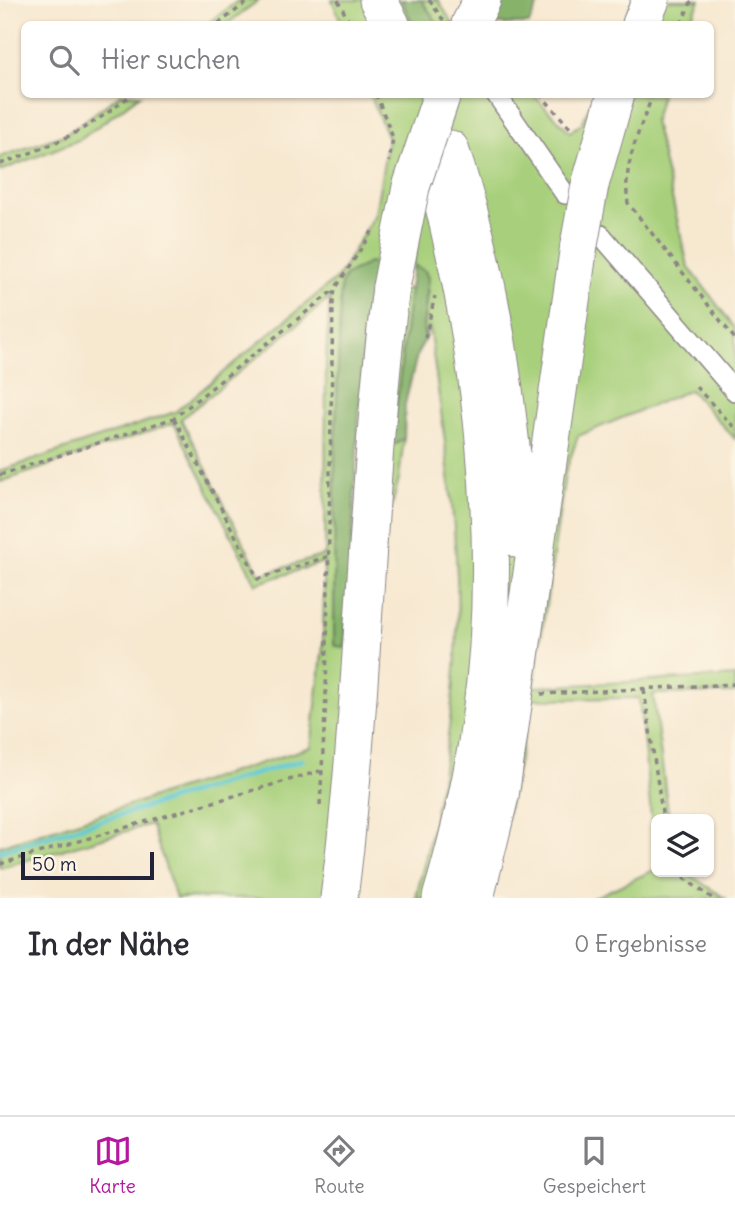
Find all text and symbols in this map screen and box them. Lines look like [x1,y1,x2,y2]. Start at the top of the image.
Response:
search box [21,21,714,98]
icon: search [45,41,83,79]
text: Hier suchen [101,43,241,76]
map controls [651,814,714,877]
button: layers [651,814,714,877]
scale bar [21,849,154,881]
text: 50 m [32,852,77,876]
text: In der Nähe [28,925,190,963]
text: 0 Ergebnisse [574,929,707,958]
tab: Karte [89,1132,136,1198]
tab: Route [314,1132,364,1198]
tab: Gespeichert [543,1132,646,1198]

